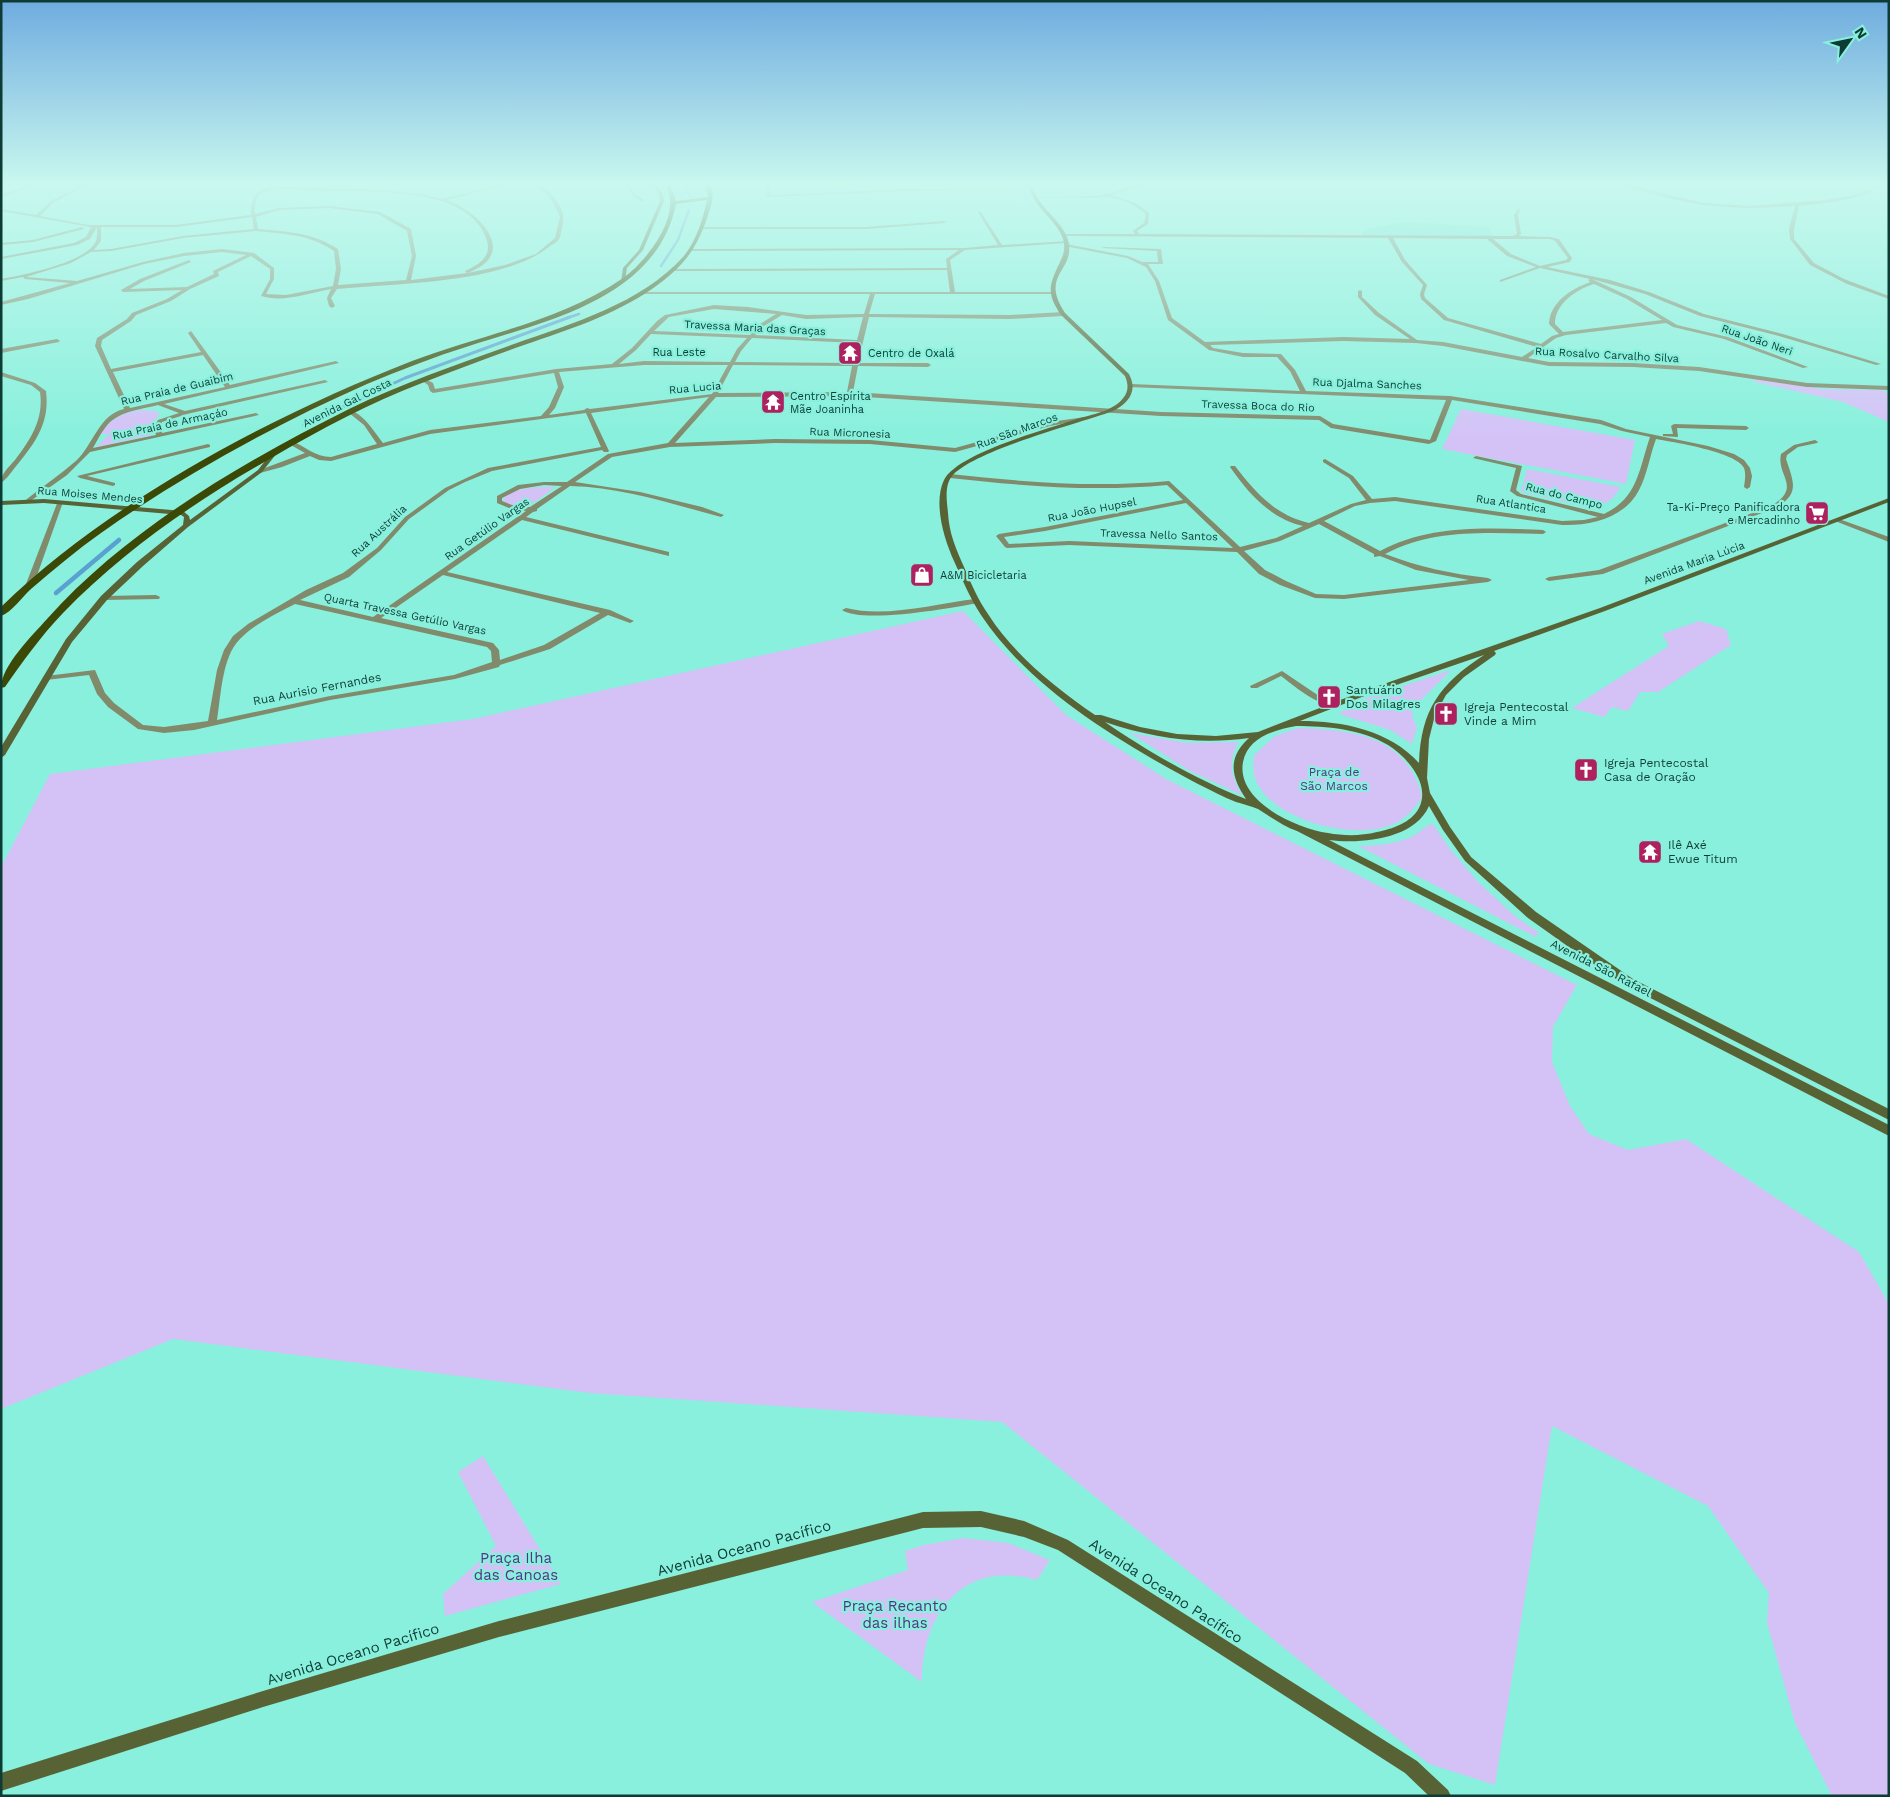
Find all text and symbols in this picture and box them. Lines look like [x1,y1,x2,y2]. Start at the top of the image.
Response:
north arrow [1825,15,1875,65]
text: N [1851,24,1870,42]
street label: Travessa Maria das Graças [684,318,826,338]
street label: Rua João Neri [1720,322,1794,358]
temple icon: Centro de Oxalá [837,340,863,366]
street label: Rua Rosalvo Carvalho Silva [1535,345,1679,365]
street label: Rua Leste [652,346,706,359]
place label: Centro de Oxalá [868,347,955,360]
street label: Rua Praia de Guaibim [120,370,234,408]
street label: Avenida Gal Costa [301,376,393,430]
street label: Rua Djalma Sanches [1312,376,1422,392]
street label: Rua Lucia [668,379,722,397]
temple icon: Centro Espírita Mãe Joaninha [760,389,786,415]
place label: Centro Espírita Mãe Joaninha [790,390,871,416]
street label: Travessa Boca do Rio [1201,398,1315,414]
street label: Rua Praia de Armaçáo [111,405,229,443]
street label: Rua São Marcos [975,410,1060,452]
street label: Rua Micronesia [809,425,891,441]
street label: Rua do Campo [1524,480,1604,512]
street label: Rua Moises Mendes [37,484,143,506]
street label: Rua Atlantica [1475,492,1547,516]
street label: Rua Getúlio Vargas [442,495,532,563]
street label: Rua João Hupsel [1047,495,1138,525]
supermarket icon: Ta-Ki-Preço Panificadora e Mercadinho [1804,500,1830,526]
place label: Ta-Ki-Preço Panificadora e Mercadinho [1667,501,1800,527]
street label: Rua Austrália [349,502,409,560]
street label: Travessa Nello Santos [1100,526,1218,544]
street label: Avenida Maria Lúcia [1642,539,1746,587]
shop icon: A&M Bicicletaria [909,562,935,588]
place label: A&M Bicicletaria [940,569,1027,582]
street label: Quarta Travessa Getúlio Vargas [323,590,488,638]
street label: Rua Aurisio Fernandes [252,670,382,708]
place label: Santuário Dos Milagres [1346,683,1421,711]
church icon: Santuário Dos Milagres [1316,684,1342,710]
place label: Igreja Pentecostal Vinde a Mim [1464,700,1569,728]
church icon: Igreja Pentecostal Vinde a Mim [1433,701,1459,727]
place label: Igreja Pentecostal Casa de Oração [1604,756,1709,784]
church icon: Igreja Pentecostal Casa de Oração [1573,757,1599,783]
park label: Praça de São Marcos [1300,765,1368,793]
place label: Ilê Axé Ewue Titum [1668,838,1738,866]
temple icon: Ilê Axé Ewue Titum [1637,839,1663,865]
street label: Avenida São Rafael [1548,936,1654,1000]
street label: Avenida Oceano Pacífico [655,1516,833,1580]
street label: Avenida Oceano Pacífico [1086,1535,1246,1647]
park label: Praça Ilha das Canoas [474,1549,558,1584]
park label: Praça Recanto das ilhas [843,1597,947,1632]
street label: Avenida Oceano Pacífico [265,1619,441,1689]

